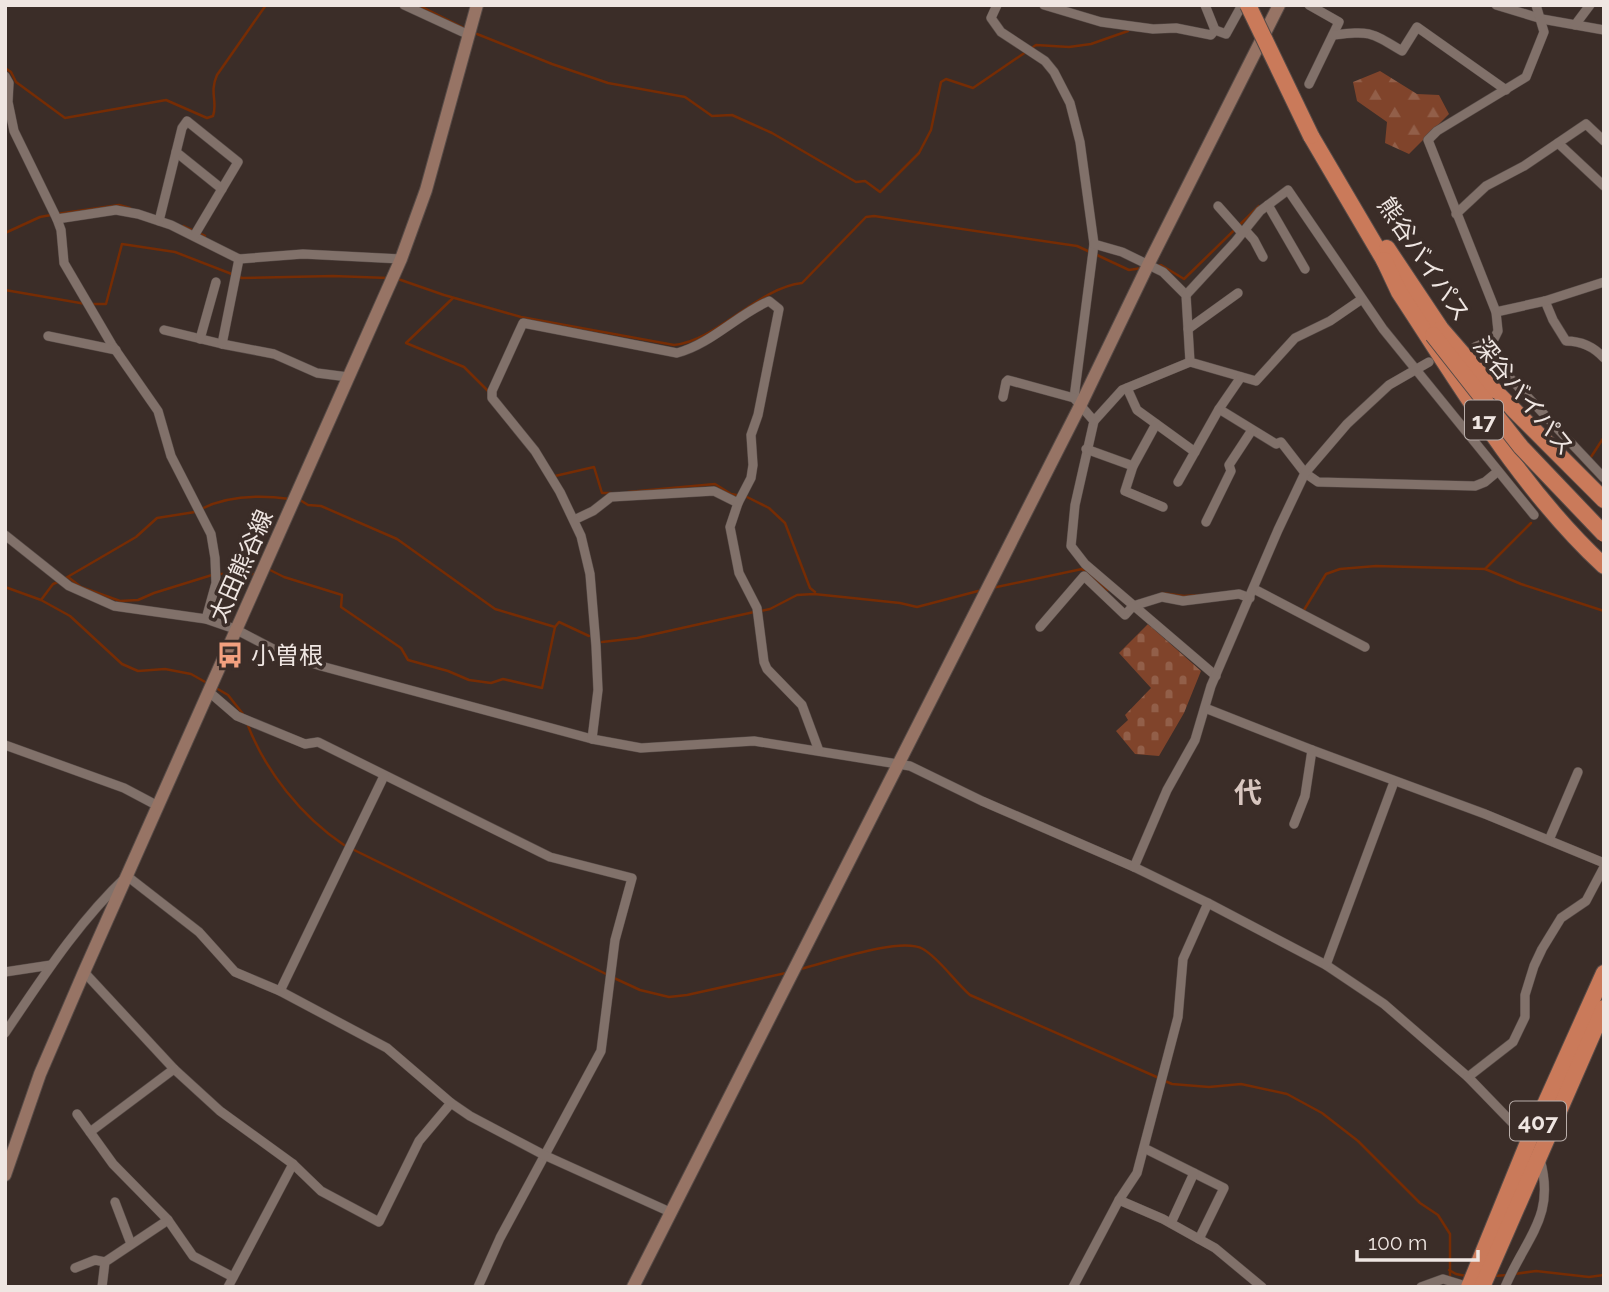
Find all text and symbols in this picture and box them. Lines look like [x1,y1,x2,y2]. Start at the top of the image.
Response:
street label: 熊谷バイパス [1372,191,1476,327]
street label: 深谷バイパス [1468,331,1580,461]
road number: 17 [1465,400,1503,440]
street label: 太田熊谷線 [203,505,279,627]
bus stop icon: 小曽根 [215,640,245,670]
place label: 小曽根 [251,641,323,670]
district label: 代 [1234,776,1262,809]
road number: 407 [1510,1102,1566,1140]
scale bar [1357,1218,1478,1262]
text: 100 m [1368,1230,1427,1255]

